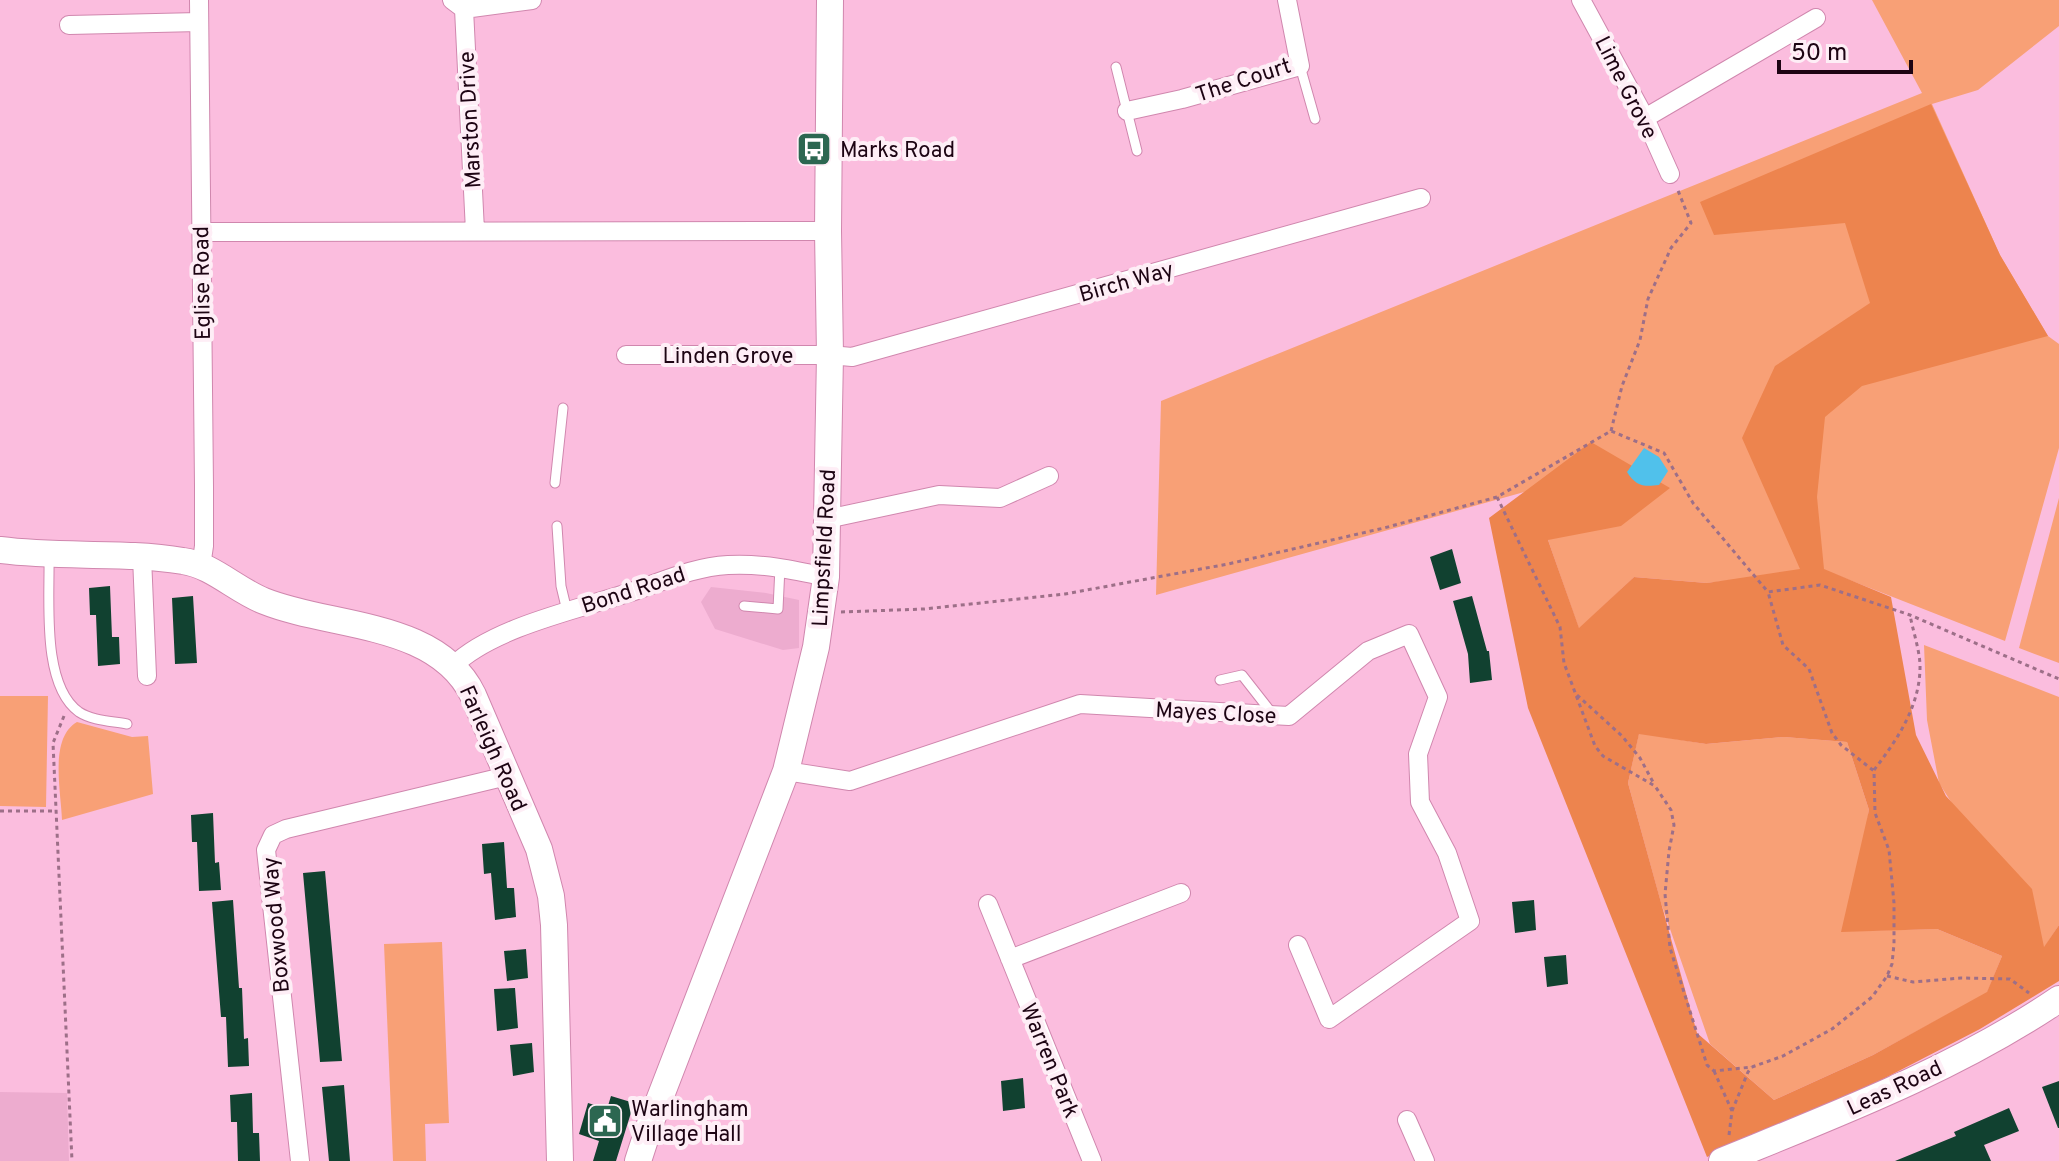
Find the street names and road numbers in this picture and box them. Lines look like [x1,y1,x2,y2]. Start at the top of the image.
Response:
street label: Lime Grove [1587,32,1662,144]
street label: Marston Drive [454,51,489,189]
street label: The Court [1193,53,1295,110]
street label: Eglise Road [189,226,218,340]
street label: Birch Way [1076,257,1177,310]
street label: Linden Grove [663,344,793,371]
street label: Limpsfield Road [808,468,843,628]
street label: Bond Road [578,562,689,621]
street label: Farleigh Road [452,682,532,816]
street label: Mayes Close [1155,698,1277,731]
street label: Boxwood Way [258,856,297,994]
street label: Warren Park [1013,1000,1084,1122]
street label: Leas Road [1843,1055,1947,1123]

